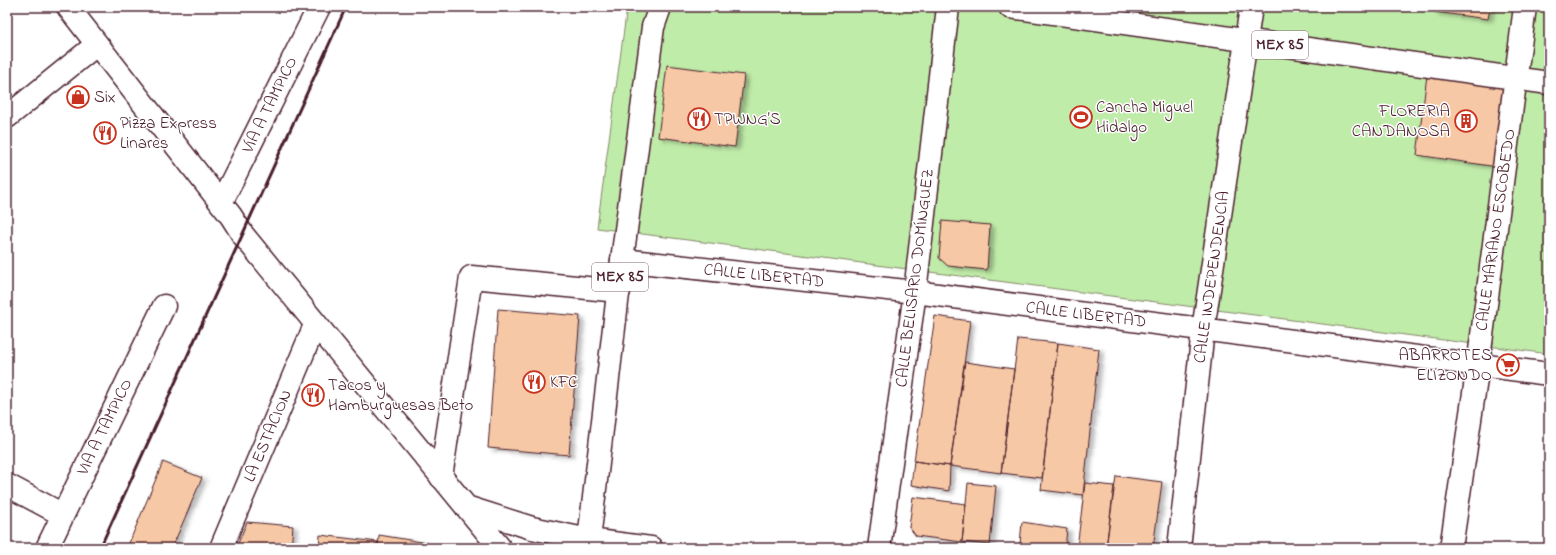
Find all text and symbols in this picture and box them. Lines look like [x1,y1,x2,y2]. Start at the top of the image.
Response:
road number: MEX 85 [1252,31,1308,59]
street label: VÍA A TAMPICO [235,52,304,158]
shop icon: Six [65,84,91,110]
place label: Six [94,85,116,110]
place label: Cancha Miguel Hidalgo [1096,95,1193,142]
place label: FLORERIA CANDANOSA [1352,99,1450,144]
sports icon: Cancha Miguel Hidalgo [1068,104,1094,130]
restaurant icon: TPWNG’S [686,106,712,132]
place label: TPWNG’S [714,107,781,132]
building icon: FLORERIA CANDANOSA [1453,108,1479,134]
place label: Pizza Express Linares [120,111,217,156]
restaurant icon: Pizza Express Linares [92,120,118,146]
street label: CALLE MARIANO ESCOBEDO [1469,127,1523,333]
street label: CALLE BELISARIO DOMÍNGUEZ [889,167,941,389]
street label: CALLE INDEPENDENCIA [1188,189,1236,365]
street label: CALLE LIBERTAD [702,257,826,295]
road number: MEX 85 [592,263,648,291]
street label: CALLE LIBERTAD [1024,295,1148,335]
place label: ABARROTES ELIZONDO [1399,343,1492,388]
supermarket icon: ABARROTES ELIZONDO [1495,352,1521,378]
restaurant icon: KFC [521,369,547,395]
place label: KFC [550,370,577,395]
place label: Tacos y Hamburguesas Beto [328,373,474,420]
street label: VIA A TAMPICO [70,374,139,480]
restaurant icon: Tacos y Hamburguesas Beto [300,382,326,408]
street label: LA ESTACION [237,386,299,486]

